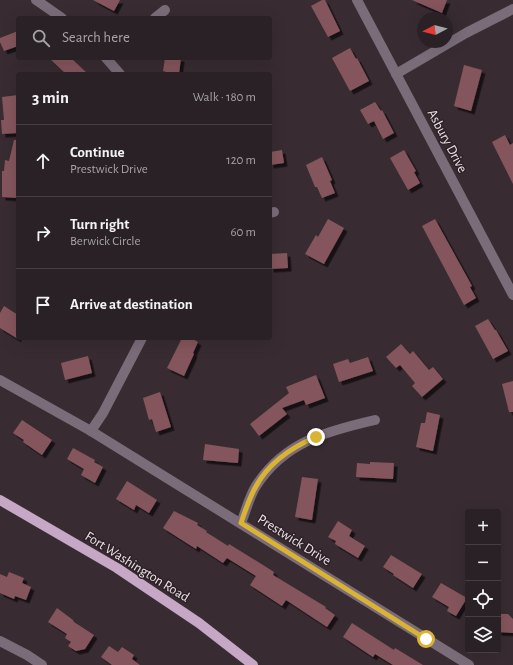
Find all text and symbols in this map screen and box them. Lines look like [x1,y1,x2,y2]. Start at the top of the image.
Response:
north arrow [417,12,453,48]
search box [16,16,272,60]
icon: search [30,27,52,49]
text: Search here [62,30,130,45]
text: 3 min [32,89,69,106]
text: Walk · 180 m [193,91,256,104]
street label: Asbury Drive [424,107,470,175]
text: Continue [70,145,125,160]
icon: ahead [32,150,54,172]
text: 120 m [226,154,256,167]
text: Prestwick Drive [70,163,148,176]
text: Turn right [70,217,129,232]
icon: right [32,222,54,244]
text: 60 m [230,226,256,239]
text: Berwick Circle [70,235,141,248]
icon: arrive [32,294,54,316]
text: Arrive at destination [70,297,193,312]
route end [307,428,325,446]
map controls [465,509,501,653]
button: + [465,509,501,545]
street label: Prestwick Drive [255,512,333,568]
street label: Fort Washington Road [82,529,192,605]
button: − [465,545,501,581]
button: locate [465,581,501,617]
button: layers [465,617,501,653]
route start [417,630,435,648]

